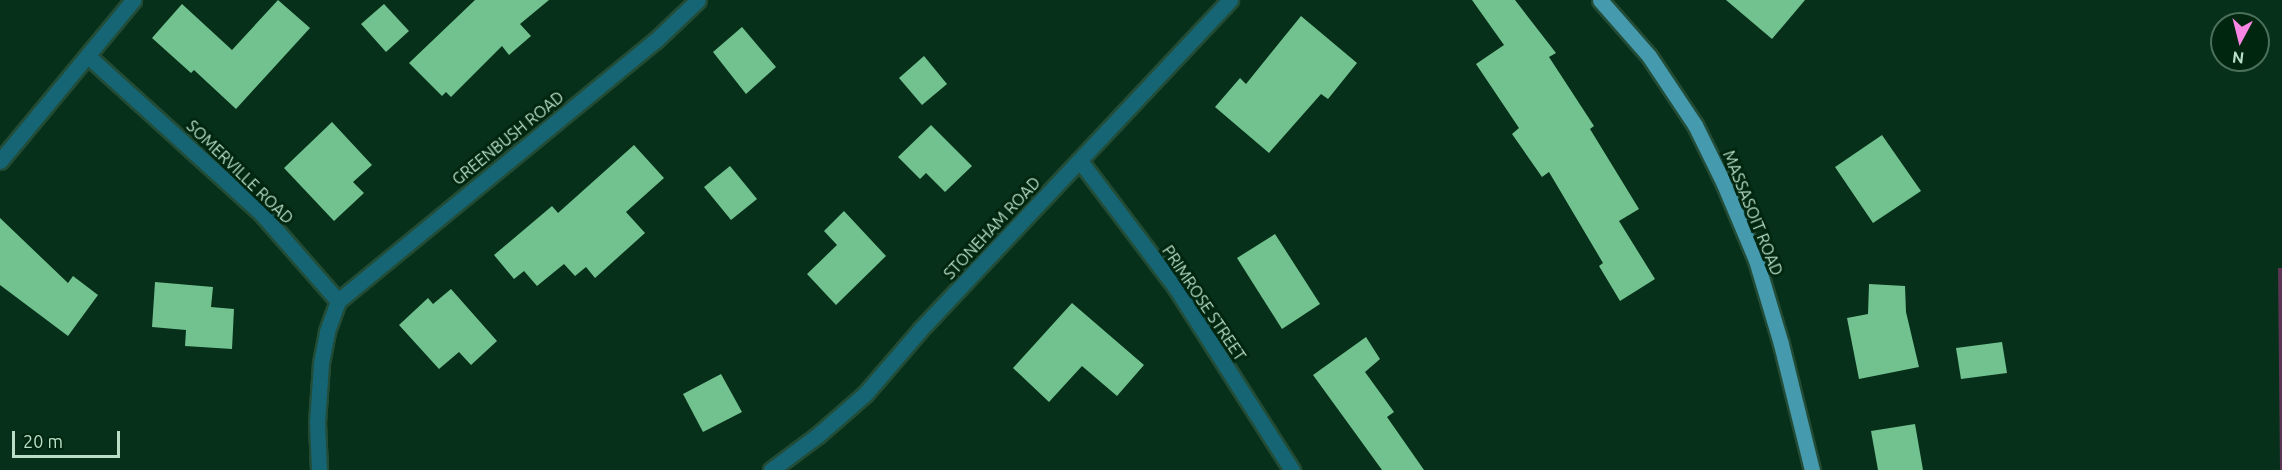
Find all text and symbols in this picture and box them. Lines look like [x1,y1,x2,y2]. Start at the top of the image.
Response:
north arrow [2210,12,2270,72]
text: N [2231,48,2245,68]
street label: GREENBUSH ROAD [448,87,568,189]
street label: SOMERVILLE ROAD [183,116,297,228]
street label: MASSASOIT ROAD [1719,148,1787,278]
street label: STONEHAM ROAD [940,173,1044,283]
street label: PRIMROSE STREET [1158,242,1250,364]
scale bar [15,419,123,457]
text: 20 m [23,431,63,451]

